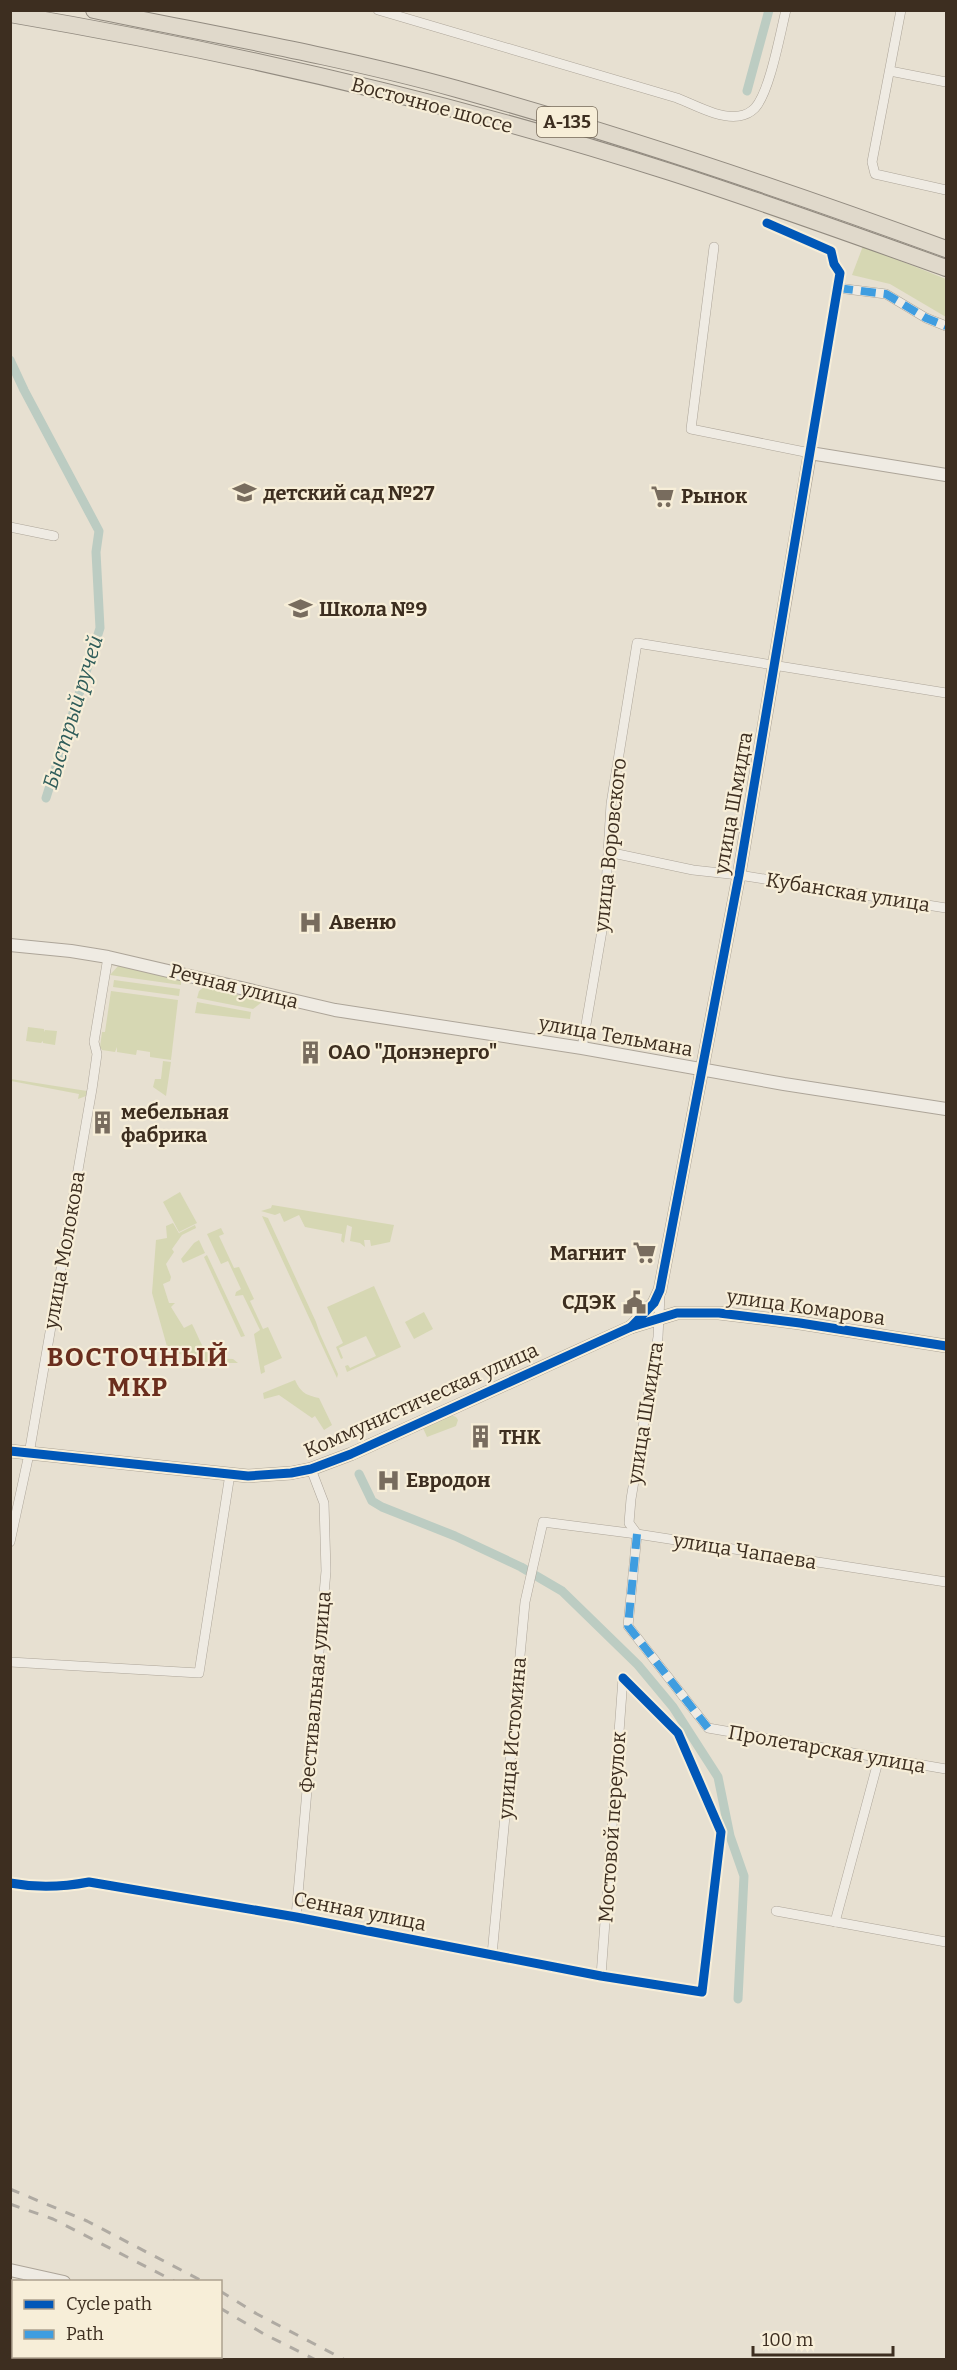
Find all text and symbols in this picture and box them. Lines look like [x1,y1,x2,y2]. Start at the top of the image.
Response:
street label: Восточное шоссе [349,72,515,138]
road number: А-135 [537,107,597,137]
school or university icon: детский сад №27 [232,480,258,506]
place label: детский сад №27 [263,481,435,505]
supermarket icon: Рынок [650,483,676,509]
place label: Рынок [681,484,748,508]
school or university icon: Школа №9 [288,596,314,622]
place label: Школа №9 [319,597,427,621]
water label: Быстрый ручей [37,632,109,792]
street label: улица Шмидта [709,730,757,877]
street label: улица Воровского [589,757,631,934]
street label: Кубанская улица [764,867,932,917]
hospital icon: Авеню [298,909,324,935]
place label: Авеню [329,910,396,934]
street label: Речная улица [167,958,301,1014]
street label: улица Тельмана [536,1010,695,1061]
building icon: ОАО "Донэнерго" [297,1039,323,1065]
place label: ОАО "Донэнерго" [328,1040,497,1064]
place label: мебельная фабрика [121,1100,229,1147]
building icon: мебельная фабрика [90,1110,116,1136]
street label: улица Молокова [38,1169,90,1332]
supermarket icon: Магнит [631,1240,657,1266]
place label: Магнит [550,1241,626,1265]
street label: улица Комарова [724,1284,887,1330]
public building icon: СДЭК [621,1289,647,1315]
place label: СДЭК [562,1290,617,1314]
street label: Коммунистическая улица [300,1337,542,1463]
street label: улица Шмидта [622,1340,668,1487]
district label: ВОСТОЧНЫЙ МКР [47,1341,229,1403]
building icon: ТНК [468,1424,494,1450]
place label: ТНК [499,1425,542,1449]
hospital icon: Евродон [375,1467,401,1493]
place label: Евродон [406,1468,490,1492]
street label: улица Чапаева [671,1528,818,1574]
street label: Фестивальная улица [294,1590,336,1794]
street label: улица Истомина [493,1656,531,1821]
street label: Пролетарская улица [726,1720,928,1778]
street label: Мостовой переулок [593,1730,631,1924]
street label: Сенная улица [292,1886,428,1936]
legend [12,2280,222,2358]
text: Cycle path [66,2293,152,2315]
scale bar [753,2319,892,2357]
text: Path [66,2323,104,2345]
text: 100 m [762,2329,813,2351]

